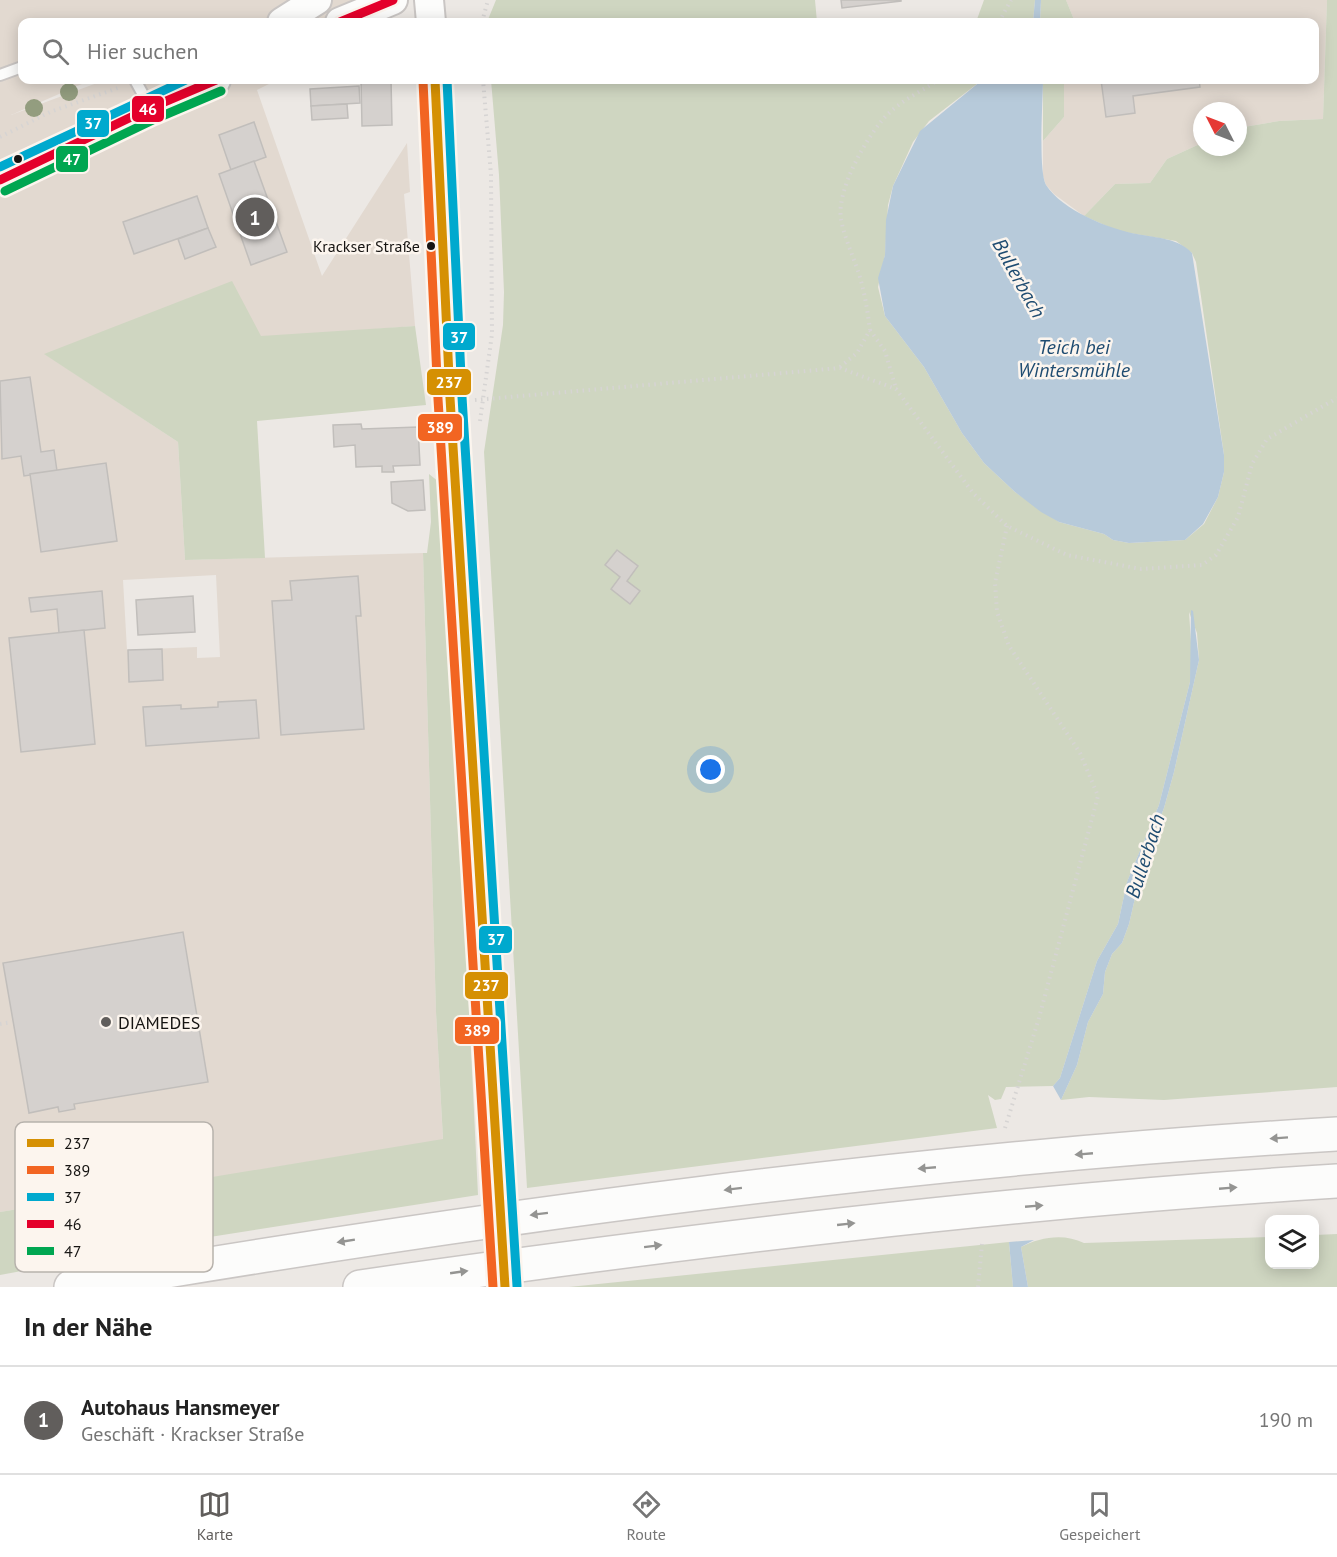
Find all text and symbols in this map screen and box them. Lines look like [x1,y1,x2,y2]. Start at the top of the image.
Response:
search box [18,18,1319,84]
icon: search [39,35,72,68]
text: Hier suchen [87,37,199,65]
line badge: 46 [131,95,165,123]
text: 46 [139,99,157,119]
north arrow [1193,102,1247,156]
line badge: 37 [76,109,110,138]
text: 37 [84,113,102,133]
line badge: 47 [55,145,89,173]
text: 47 [63,149,81,169]
unlabelled marker [12,153,24,165]
pin: 1 [236,194,274,240]
water label: Bullerbach [987,234,1051,322]
place label: Krackser Straße [313,236,420,256]
marker: Krackser Straße [425,240,437,252]
line badge: 37 [442,322,476,351]
text: 37 [450,327,468,347]
water label: Teich bei Wintersmühle [1018,334,1131,383]
line badge: 237 [426,368,472,396]
text: 237 [435,372,463,392]
line badge: 389 [417,413,463,442]
text: 389 [426,417,454,437]
your location [696,755,725,784]
water label: Bullerbach [1119,811,1171,901]
line badge: 37 [478,925,513,954]
text: 37 [487,929,505,949]
line badge: 237 [464,971,509,1000]
text: 237 [472,975,500,995]
place label: DIAMEDES [118,1011,200,1034]
marker: DIAMEDES [99,1015,113,1029]
line badge: 389 [454,1016,500,1045]
text: 389 [463,1020,491,1040]
legend [15,1122,213,1272]
text: 237 [64,1133,90,1153]
one-way arrow [1269,1134,1288,1143]
one-way arrow [1075,1149,1094,1159]
text: 389 [64,1160,90,1180]
one-way arrow [917,1163,936,1173]
one-way arrow [723,1184,742,1194]
one-way arrow [1219,1184,1238,1193]
text: 37 [64,1187,81,1207]
one-way arrow [1025,1201,1044,1211]
one-way arrow [530,1210,549,1219]
text: 46 [64,1214,81,1234]
map controls [1265,1215,1319,1269]
button: layers [1265,1215,1319,1269]
one-way arrow [837,1219,856,1229]
one-way arrow [337,1237,356,1246]
text: 47 [64,1241,81,1261]
one-way arrow [643,1242,662,1251]
one-way arrow [450,1268,469,1277]
text: In der Nähe [24,1310,152,1343]
text: Autohaus Hansmeyer [81,1393,279,1421]
text: 1 [38,1407,49,1433]
text: 190 m [1259,1407,1313,1433]
text: Geschäft · Krackser Straße [81,1421,304,1447]
tab: Karte [197,1488,233,1544]
tab: Route [627,1488,666,1544]
tab: Gespeichert [1059,1488,1140,1544]

